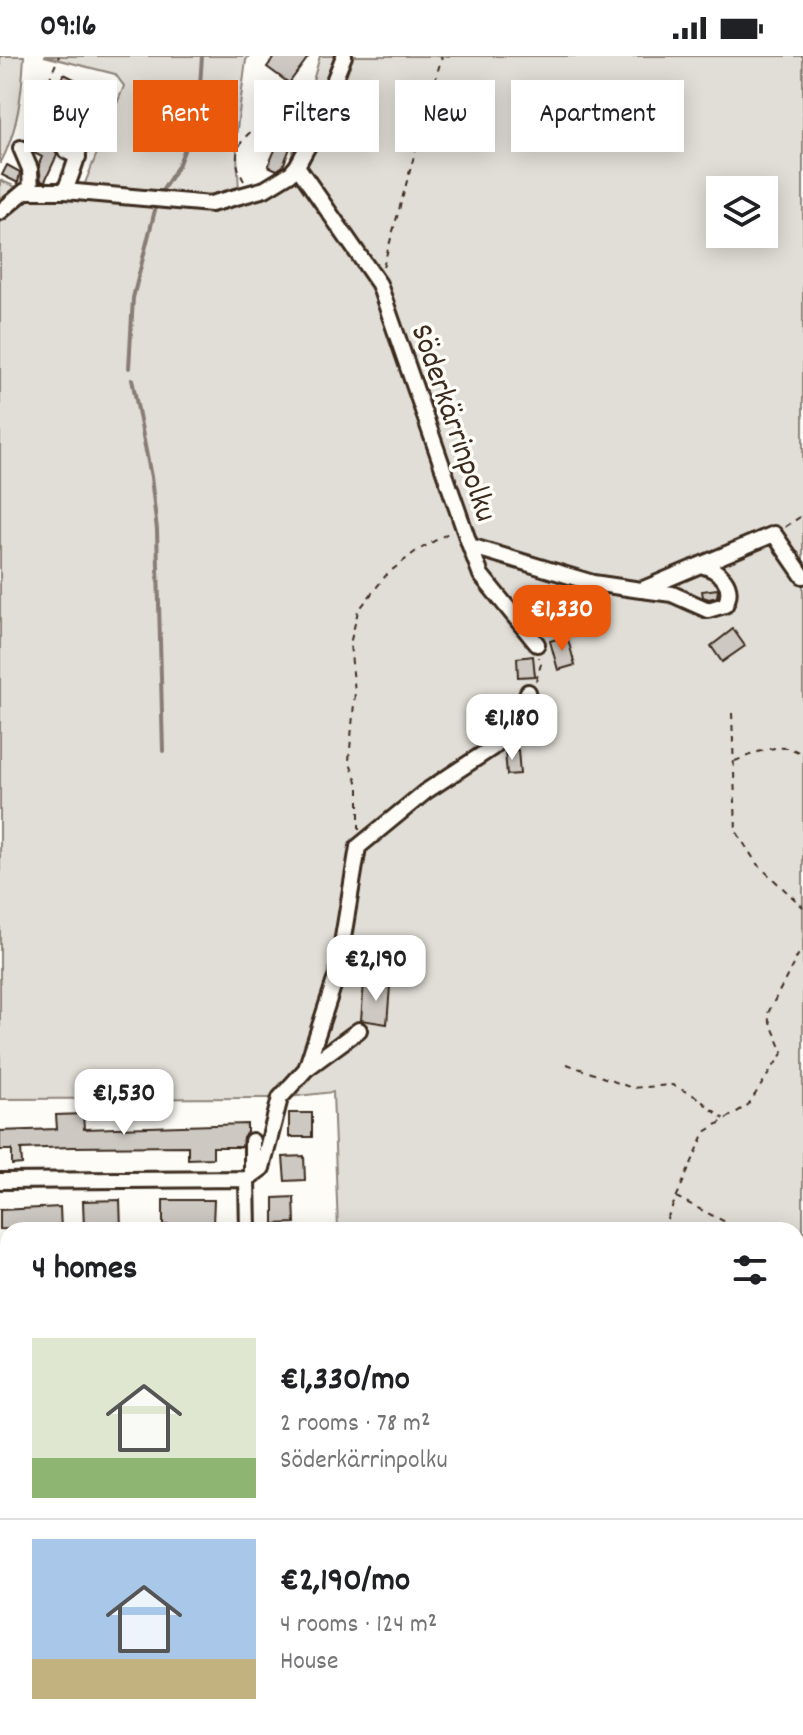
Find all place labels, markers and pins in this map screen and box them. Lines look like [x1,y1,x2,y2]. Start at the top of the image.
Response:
pin: €1,330 [497,585,627,653]
pin: €1,180 [447,694,577,762]
pin: €2,190 [311,935,441,1003]
pin: €1,530 [59,1069,189,1137]

